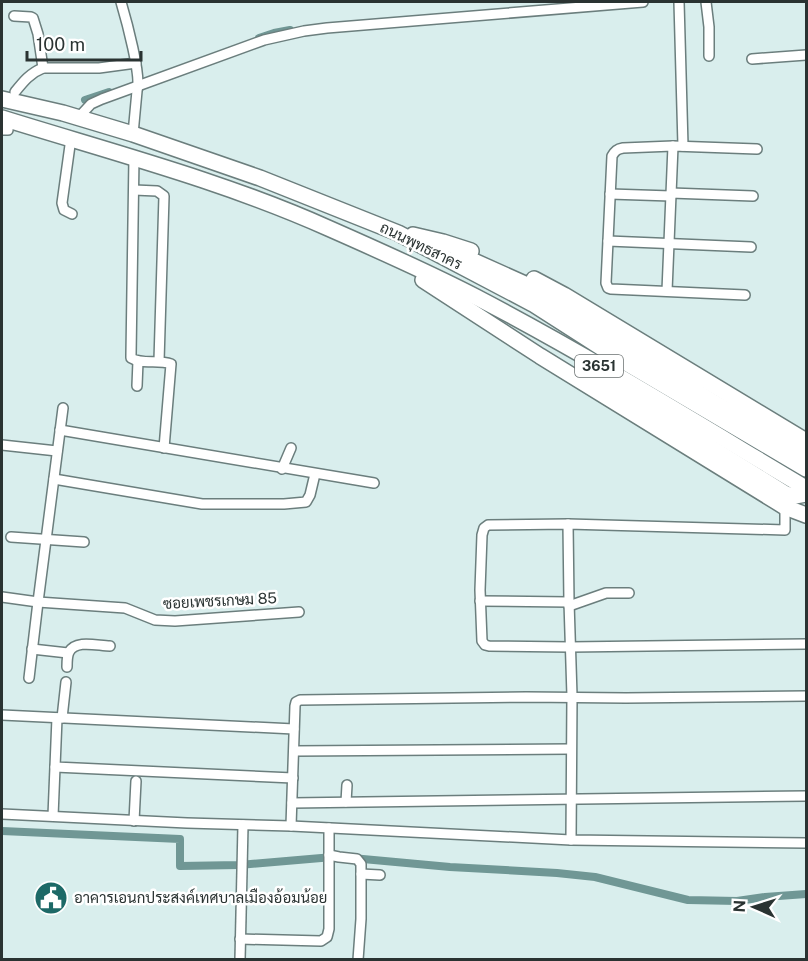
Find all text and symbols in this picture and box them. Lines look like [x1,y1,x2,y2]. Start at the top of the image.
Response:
scale bar [27,24,141,62]
text: 100 m [36,34,85,55]
street label: ถนนพุทธสาคร [376,218,465,275]
road number: 3651 [575,355,623,377]
street label: ซอยเพชรเกษม 85 [163,589,277,612]
north arrow [724,877,784,937]
public building icon: อาคารเอนกประสงค์เทศบาลเมืองอ้อมน้อย [33,880,69,916]
place label: อาคารเอนกประสงค์เทศบาลเมืองอ้อมน้อย [74,888,327,906]
text: N [730,899,749,913]

